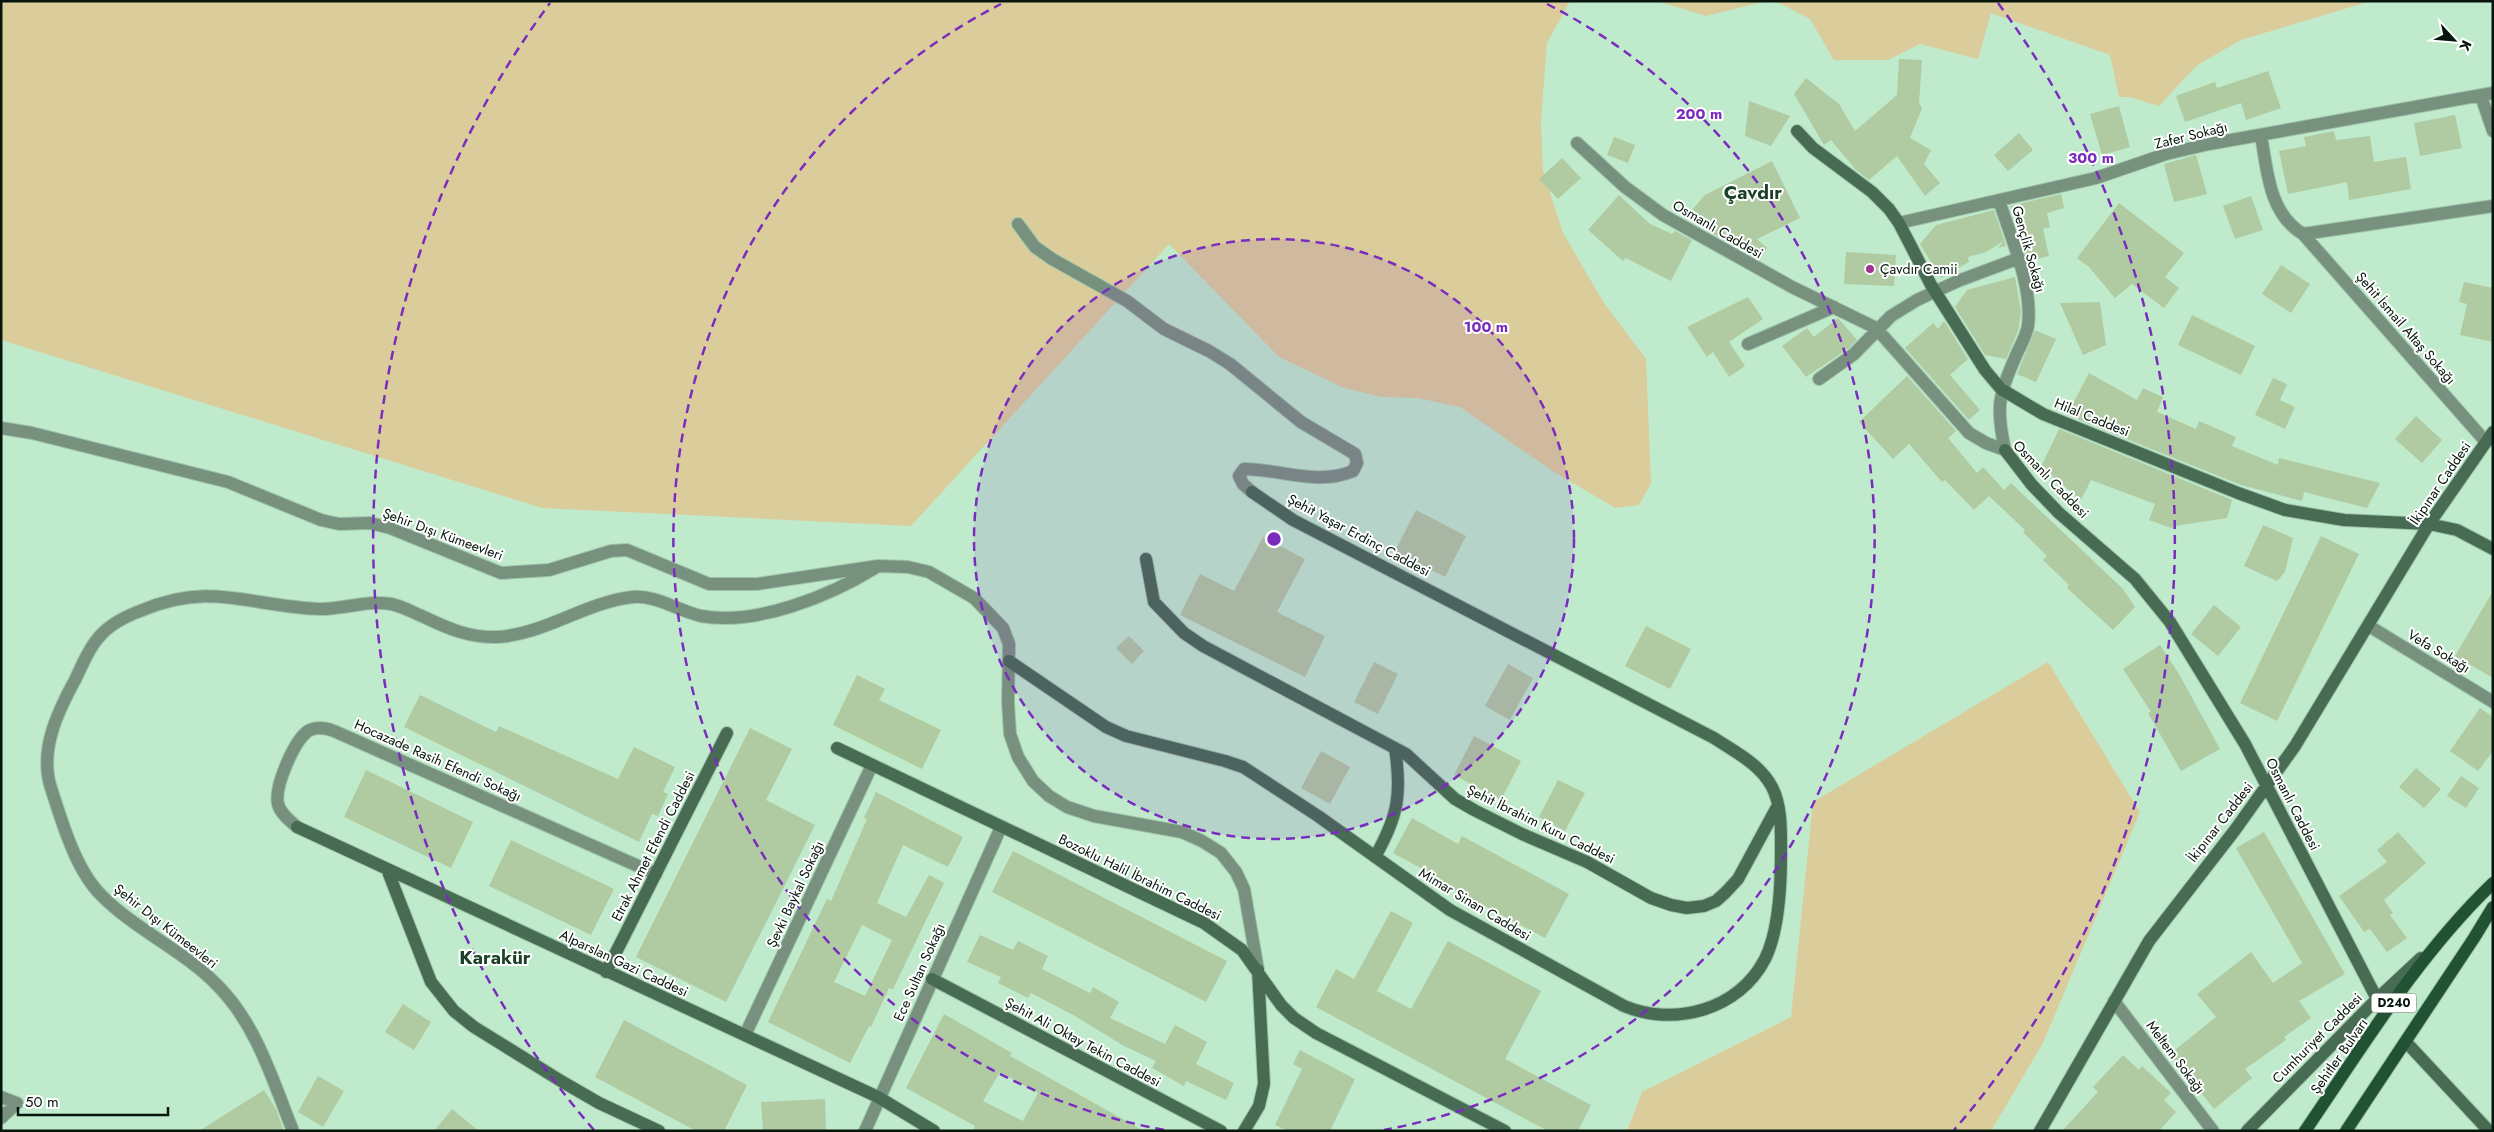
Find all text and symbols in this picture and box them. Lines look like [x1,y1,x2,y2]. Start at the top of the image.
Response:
north arrow [2429,15,2479,65]
text: K [2454,37,2477,55]
text: 200 m [1676,103,1722,125]
street label: Zafer Sokağı [2152,116,2230,154]
text: 300 m [2068,147,2114,169]
district label: Çavdır [1724,179,1782,206]
street label: Osmanlı Caddesi [1669,195,1767,263]
street label: Gençlik Sokağı [2007,203,2051,295]
place label: Çavdır Camii [1880,259,1958,279]
marker: Çavdır Camii [1864,263,1876,275]
street label: Şehit İsmail Altaş Sokağı [2351,267,2461,389]
text: 100 m [1464,316,1508,338]
street label: Hilal Caddesi [2051,393,2133,441]
street label: Osmanlı Caddesi [2009,436,2093,522]
street label: İkipınar Caddesi [2405,437,2475,529]
street label: Şehit Yaşar Erdinç Caddesi [1284,489,1434,581]
street label: Şehir Dışı Kümeevleri [380,503,506,565]
centre of rings [1265,530,1283,548]
street label: Vefa Sokağı [2404,624,2474,678]
street label: Hocazade Rasih Efendi Sokağı [351,714,525,806]
street label: Osmanlı Caddesi [2261,754,2325,854]
street label: Etrak Ahmet Efendi Caddesi [606,767,700,925]
street label: İkipınar Caddesi [2182,778,2258,866]
street label: Şehit İbrahim Kuru Caddesi [1464,779,1618,869]
street label: Bozoklu Halil İbrahim Caddesi [1055,829,1225,925]
street label: Şevki Baykal Sokağı [762,837,828,951]
street label: Mimar Sinan Caddesi [1415,863,1535,945]
street label: Şehir Dışı Kümeevleri [110,879,222,973]
street label: Ece Sultan Sokağı [888,920,950,1024]
street label: Alparslan Gazi Caddesi [556,924,692,1002]
district label: Karakür [459,944,531,971]
street label: Cumhuriyet Caddesi [2267,988,2367,1088]
street label: Şehit Ali Oktay Tekin Caddesi [1002,992,1164,1092]
road number: D240 [2372,994,2416,1012]
street label: Şehitler Bulvarı [2305,1014,2373,1098]
street label: Meltem Sokağı [2142,1016,2210,1098]
scale bar [18,1084,168,1116]
text: 50 m [25,1091,59,1113]

